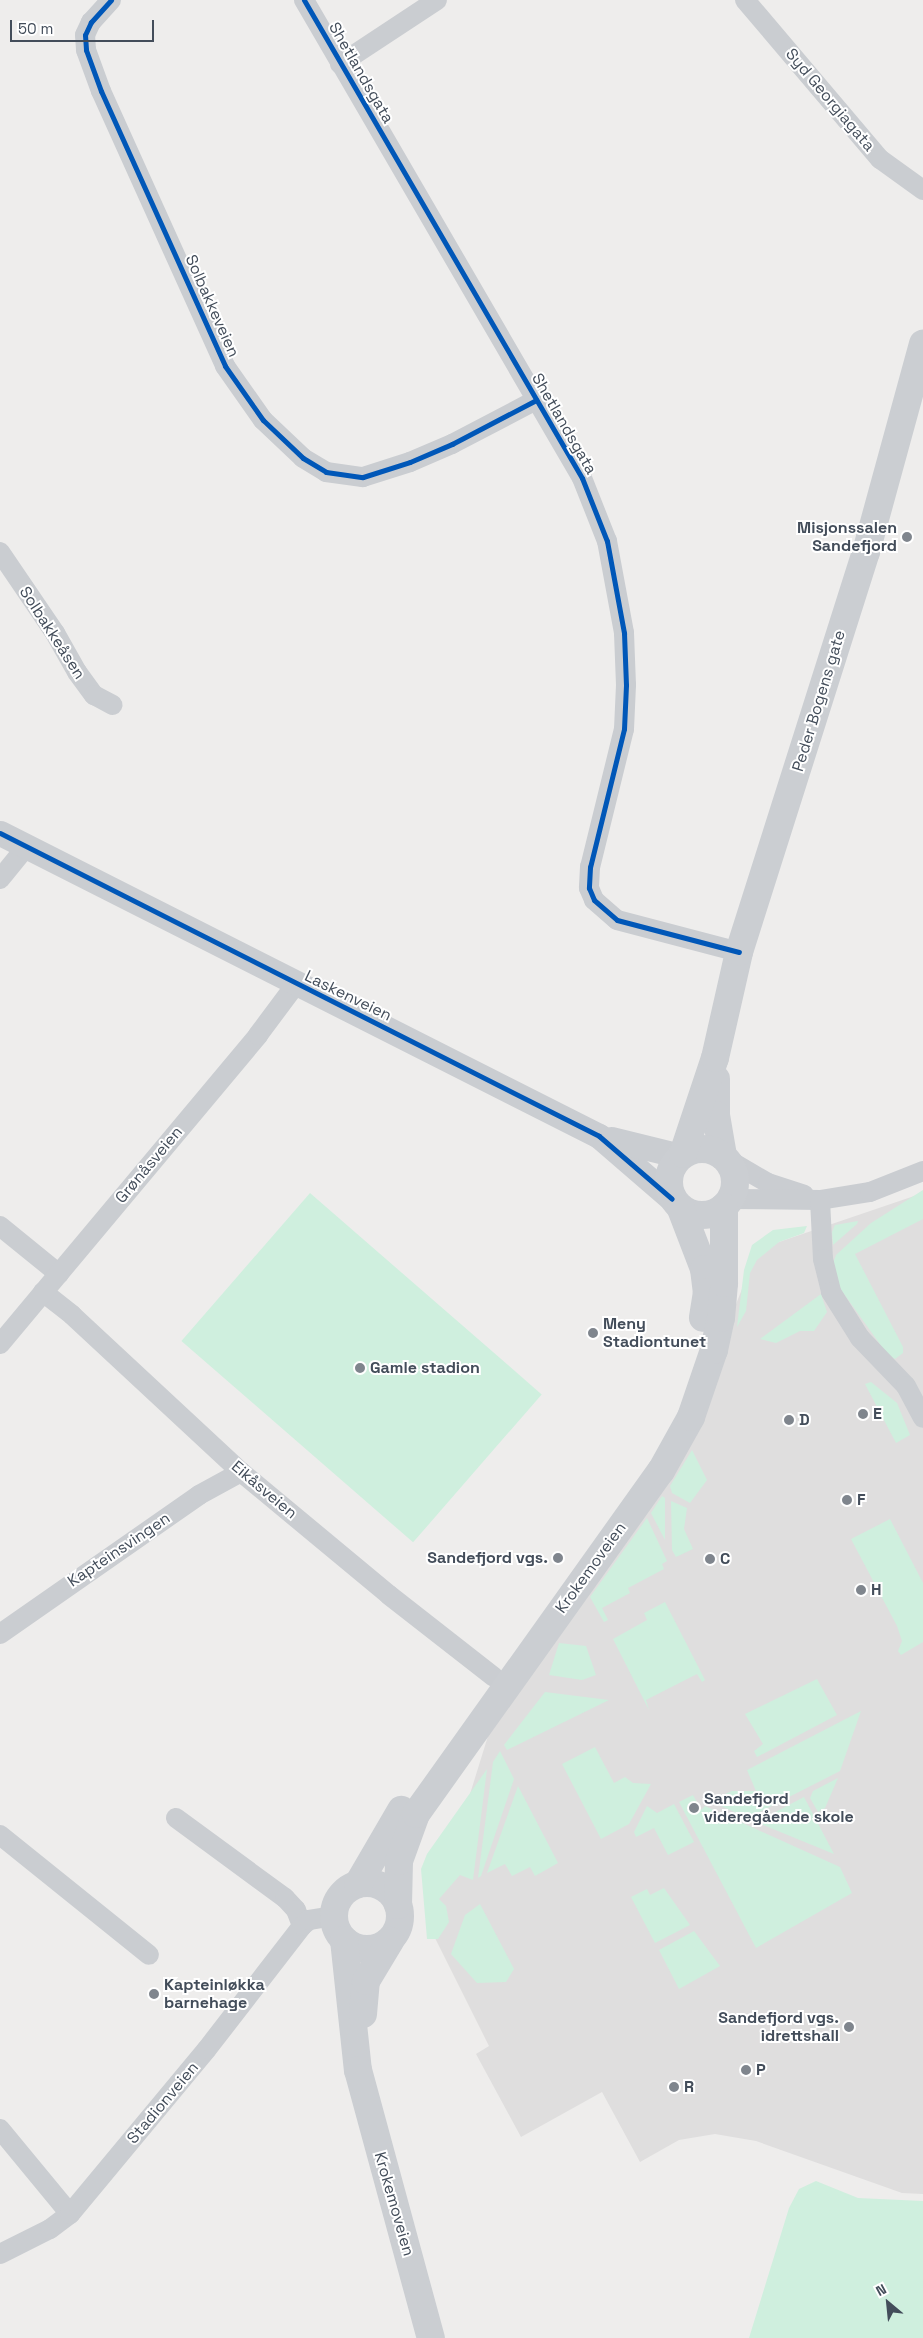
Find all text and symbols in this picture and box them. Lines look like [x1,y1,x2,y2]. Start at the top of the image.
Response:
scale bar [12,10,156,42]
text: 50 m [18,19,53,38]
street label: Shetlandsgata [324,19,398,127]
street label: Syd Georgiagata [781,45,879,155]
street label: Solbakkeveien [181,252,243,360]
street label: Shetlandsgata [527,370,601,478]
place label: Misjonssalen Sandefjord [797,518,897,556]
marker: Misjonssalen Sandefjord [901,531,913,543]
street label: Solbakkeåsen [15,583,89,683]
street label: Peder Bogens gate [788,628,850,774]
street label: Laskenveien [301,967,395,1025]
street label: Grønåsveien [111,1123,187,1207]
place label: Meny Stadiontunet [603,1314,706,1352]
marker: Meny Stadiontunet [587,1327,599,1339]
place label: Gamle stadion [370,1358,480,1378]
marker: Gamle stadion [354,1362,366,1374]
place label: E [873,1404,882,1424]
marker: E [857,1408,869,1420]
place label: D [799,1410,810,1430]
marker: D [783,1414,795,1426]
street label: Eikåsveien [227,1457,301,1523]
place label: F [857,1490,866,1510]
marker: F [841,1494,853,1506]
street label: Kapteinsvingen [64,1509,174,1591]
street label: Krokemoveien [552,1519,630,1617]
place label: Sandefjord vgs. [427,1548,548,1568]
place label: C [720,1549,730,1569]
marker: Sandefjord vgs. [552,1552,564,1564]
marker: C [704,1553,716,1565]
place label: H [871,1580,881,1600]
marker: H [855,1584,867,1596]
place label: Sandefjord videregående skole [704,1789,854,1827]
marker: Sandefjord videregående skole [688,1802,700,1814]
place label: Kapteinløkka barnehage [164,1975,265,2013]
marker: Kapteinløkka barnehage [148,1988,160,2000]
place label: Sandefjord vgs. idrettshall [718,2008,839,2046]
marker: Sandefjord vgs. idrettshall [843,2021,855,2033]
street label: Stadionveien [123,2058,203,2148]
place label: P [756,2060,766,2080]
marker: P [740,2064,752,2076]
place label: R [684,2077,694,2097]
marker: R [668,2081,680,2093]
street label: Krokemoveien [370,2150,418,2258]
north arrow [863,2278,913,2328]
text: N [873,2280,889,2300]

